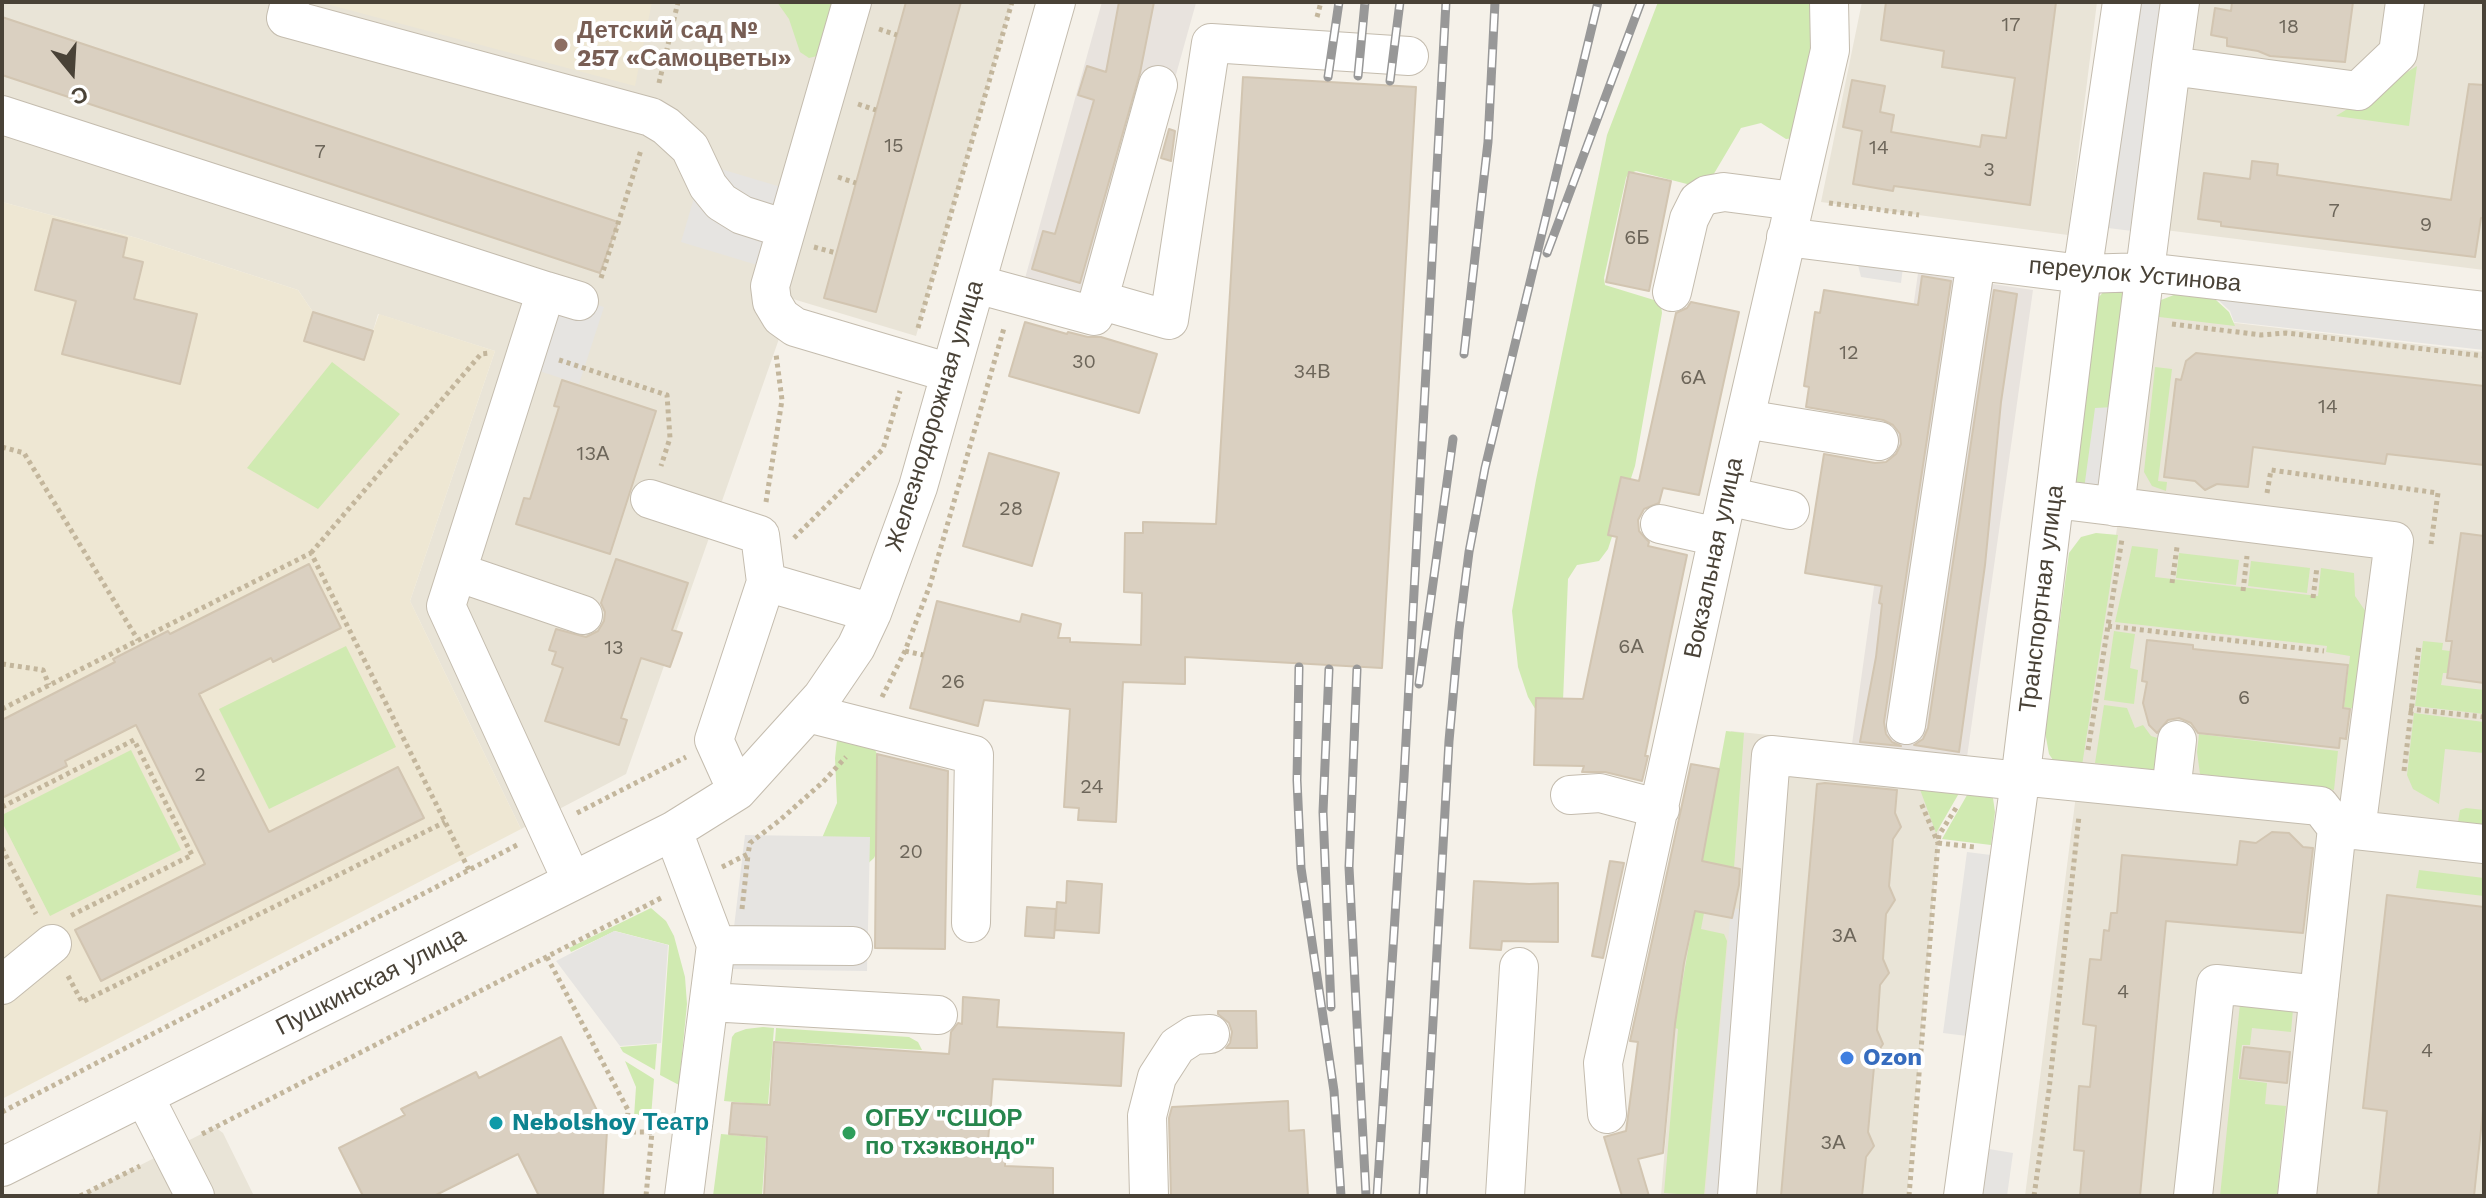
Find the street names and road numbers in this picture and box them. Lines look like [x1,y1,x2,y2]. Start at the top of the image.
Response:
street label: переулок Устинова [2028,251,2242,299]
street label: Железнодорожная улица [880,277,990,555]
street label: Вокзальная улица [1679,455,1749,661]
street label: Транспортная улица [2014,484,2070,714]
street label: Пушкинская улица [271,922,471,1042]

